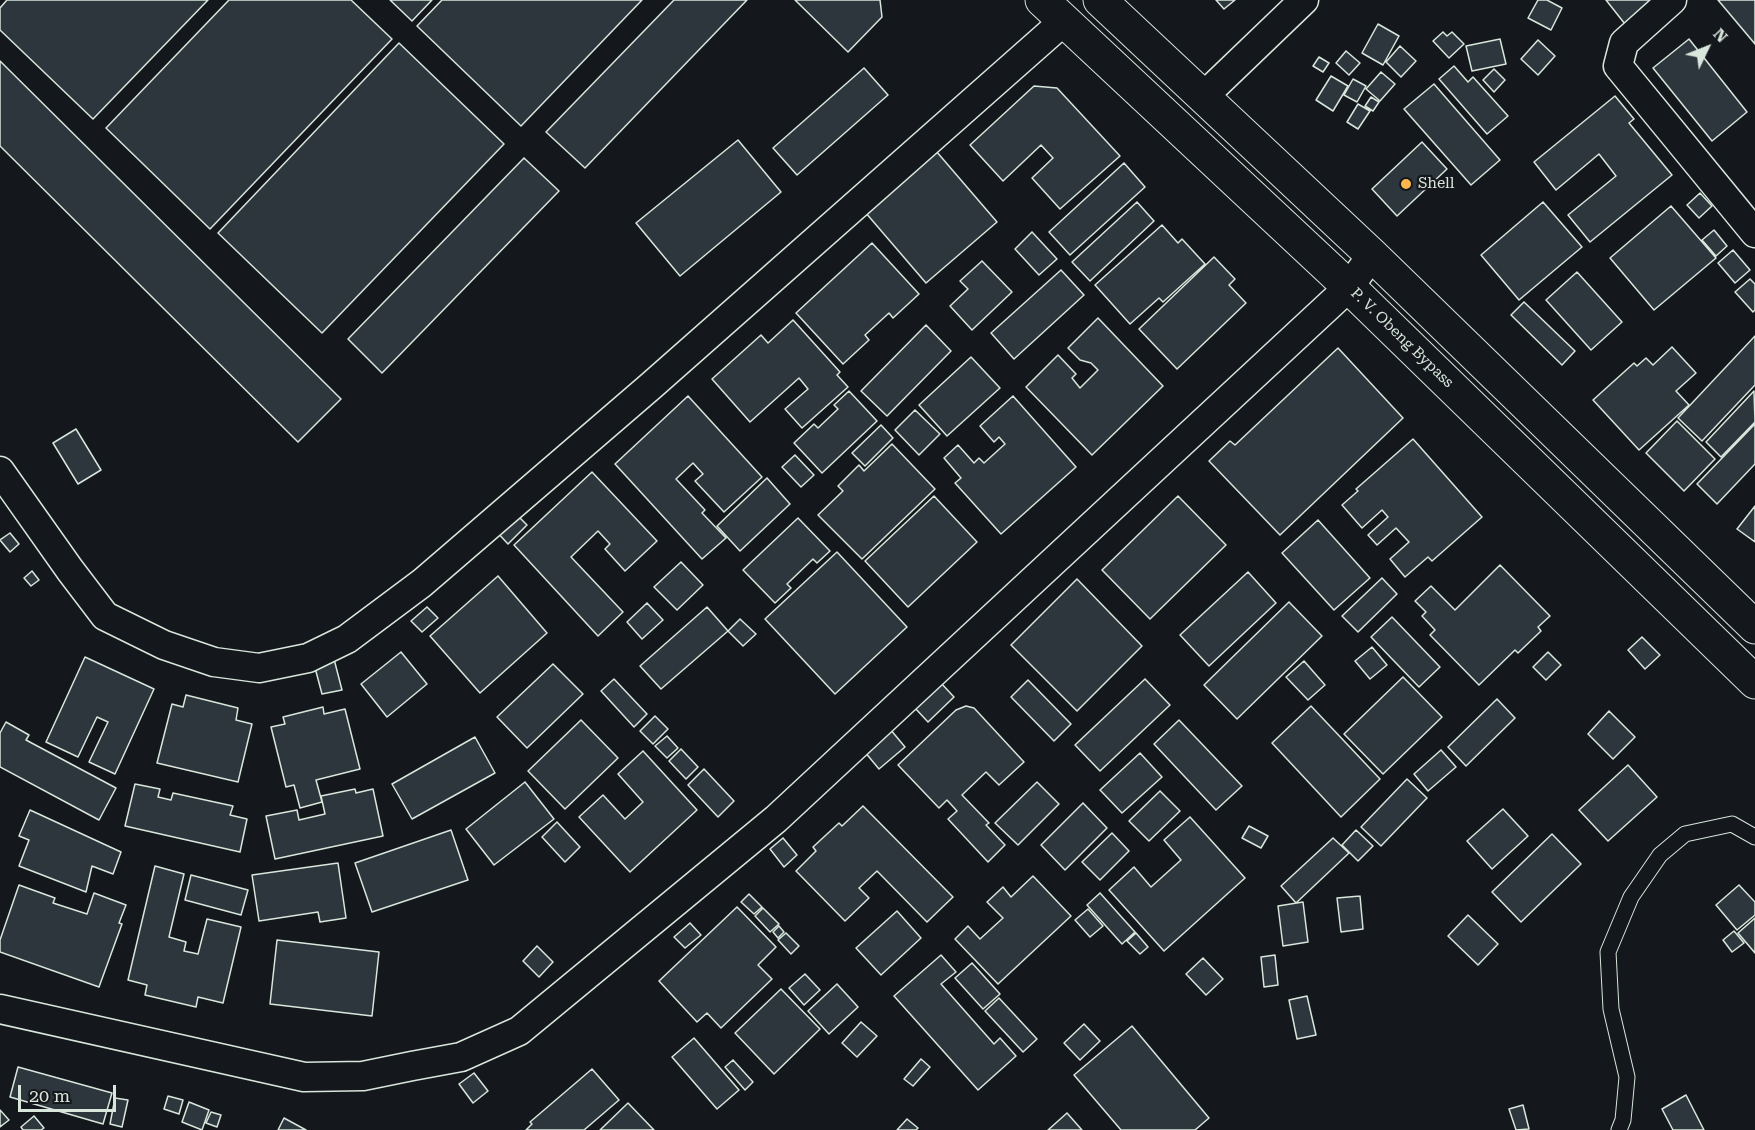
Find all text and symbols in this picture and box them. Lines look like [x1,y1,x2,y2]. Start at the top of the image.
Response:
north arrow [1677,18,1737,78]
text: N [1709,24,1732,46]
place label: Shell [1418,175,1454,193]
marker: Shell [1399,177,1413,191]
street label: P. V. Obeng Bypass [1347,284,1457,392]
scale bar [21,1073,118,1111]
text: 20 m [29,1085,70,1106]

